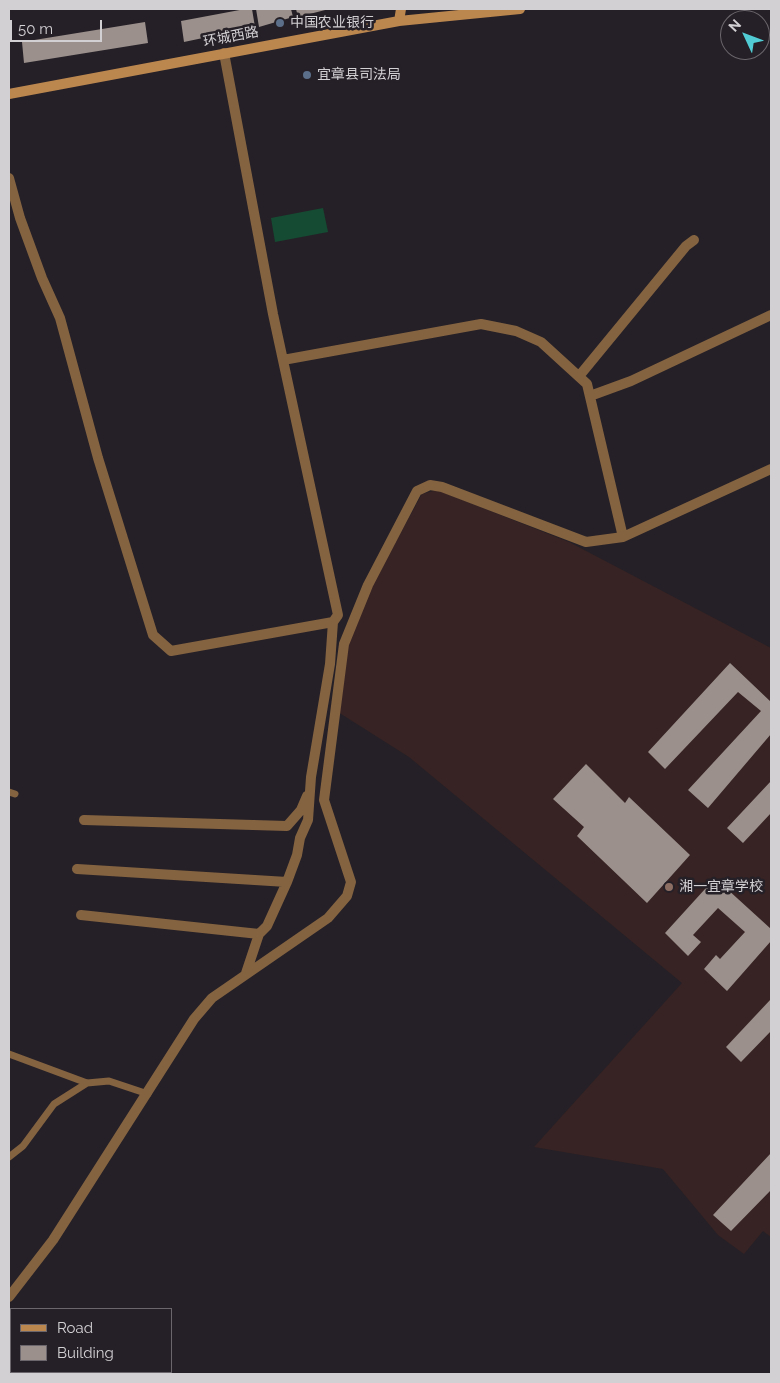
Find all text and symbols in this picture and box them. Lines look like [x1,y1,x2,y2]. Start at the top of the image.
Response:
scale bar [12,10,105,42]
north arrow [720,10,770,60]
place label: 中国农业银行 [290,15,374,31]
text: N [725,16,744,35]
marker: 中国农业银行 [274,17,286,29]
text: 50 m [18,20,53,38]
street label: 环城西路 [202,23,260,51]
place label: 宜章县司法局 [317,67,401,83]
marker: 宜章县司法局 [301,69,313,81]
place label: 湘一宜章学校 [679,879,763,895]
marker: 湘一宜章学校 [663,881,675,893]
legend [10,1308,172,1373]
text: Road [57,1319,93,1337]
text: Building [57,1344,114,1362]

